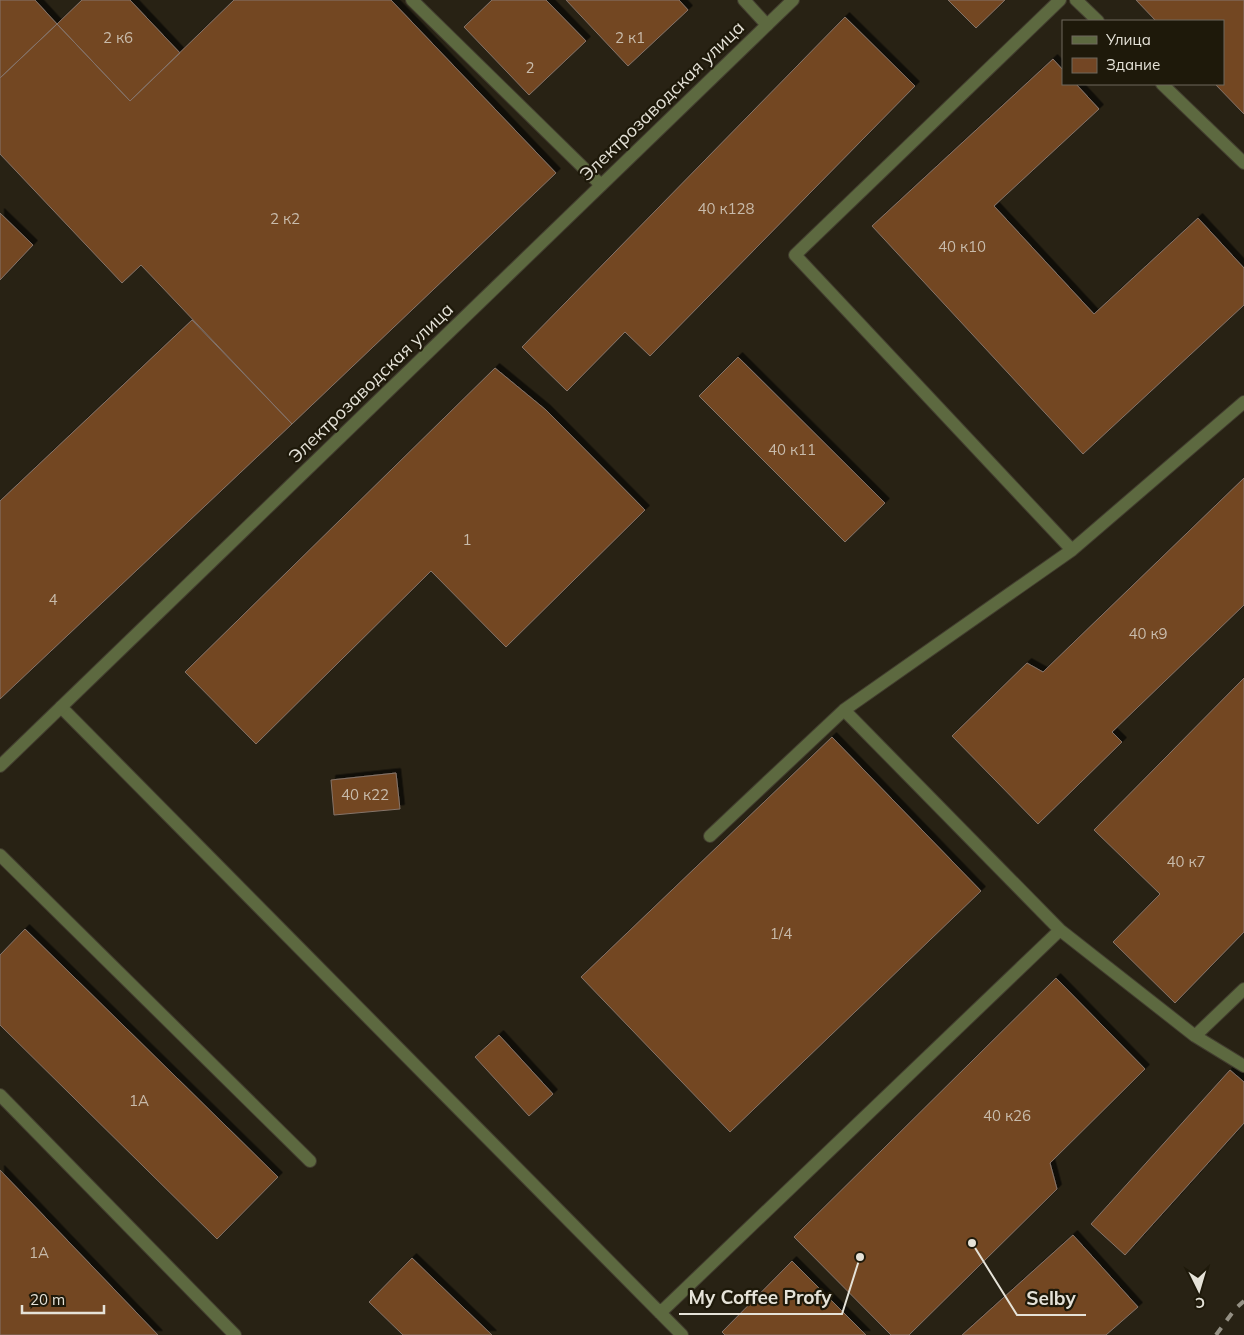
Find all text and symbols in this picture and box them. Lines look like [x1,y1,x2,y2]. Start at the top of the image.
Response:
street label: Электрозаводская улица [574,16,749,185]
legend [1062,20,1224,85]
house number: 2 к6 [103,28,133,47]
house number: 2 к1 [615,28,645,47]
text: Улица [1105,30,1151,49]
text: Здание [1106,55,1160,74]
house number: 2 [525,58,535,77]
house number: 40 к128 [698,199,755,218]
house number: 2 к2 [270,209,300,228]
house number: 40 к10 [938,237,986,256]
street label: Электрозаводская улица [283,298,458,467]
house number: 40 к11 [768,440,816,459]
house number: 1 [462,530,472,549]
house number: 4 [48,590,58,609]
house number: 40 к9 [1129,624,1168,643]
house number: 40 к22 [341,785,389,804]
house number: 40 к7 [1167,852,1206,871]
house number: 1/4 [770,924,792,943]
house number: 1А [129,1091,149,1110]
house number: 40 к26 [983,1106,1031,1125]
house number: 1А [29,1243,49,1262]
north arrow [1174,1265,1224,1315]
callout: My Coffee Profy [679,1280,842,1314]
callout: Selby [1017,1281,1086,1315]
scale bar [22,1282,105,1314]
text: My Coffee Profy [689,1285,832,1309]
text: Selby [1026,1286,1076,1310]
text: 20 m [30,1290,65,1309]
text: С [1195,1294,1206,1312]

